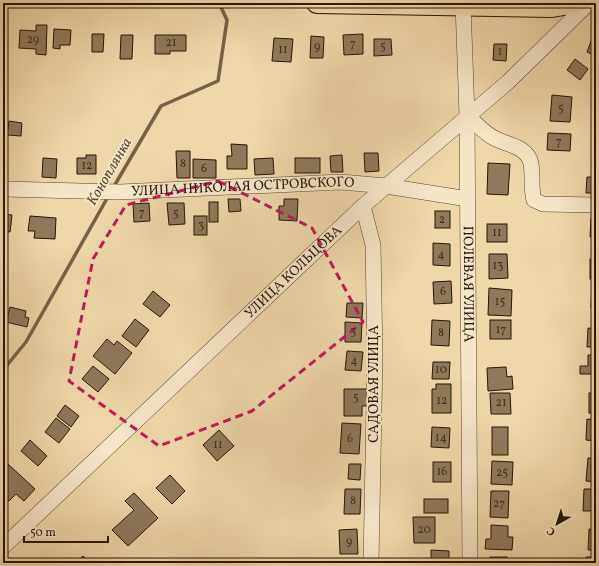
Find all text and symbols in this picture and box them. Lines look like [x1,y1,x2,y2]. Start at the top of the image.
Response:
house number: 29 [27,32,39,48]
house number: 21 [165,35,177,51]
house number: 7 [350,36,356,52]
house number: 9 [314,39,320,55]
house number: 5 [380,39,386,55]
house number: 11 [278,42,288,58]
house number: 1 [498,44,502,60]
house number: 5 [558,101,564,117]
water label: Коноплянка [82,134,138,210]
house number: 7 [556,134,562,150]
house number: 8 [180,156,186,172]
house number: 12 [81,158,93,174]
house number: 6 [201,161,207,177]
street label: УЛИЦА НИКОЛАЯ ОСТРОВСКОГО [131,172,355,201]
house number: 7 [139,205,145,221]
house number: 5 [173,206,179,222]
house number: 2 [439,212,445,228]
house number: 3 [198,218,204,234]
street label: УЛИЦА КОЛЬЦОВА [241,221,346,323]
house number: 11 [492,225,502,241]
street label: ПОЛЕВАЯ УЛИЦА [458,226,478,342]
house number: 4 [437,247,445,263]
house number: 13 [493,258,503,274]
house number: 6 [440,284,446,300]
house number: 15 [495,294,505,310]
house number: 17 [496,322,506,338]
house number: 3 [350,324,356,340]
street label: САДОВАЯ УЛИЦА [365,325,384,443]
house number: 8 [438,325,444,341]
house number: 4 [350,353,358,369]
house number: 10 [435,362,447,378]
house number: 5 [353,390,359,406]
house number: 12 [436,393,448,409]
house number: 21 [495,395,507,411]
house number: 14 [435,430,447,446]
house number: 6 [347,431,353,447]
house number: 11 [213,437,223,453]
house number: 16 [437,464,447,480]
house number: 25 [496,465,508,481]
house number: 8 [350,493,356,509]
house number: 27 [493,496,505,512]
north arrow [537,504,577,544]
scale bar [24,518,108,544]
house number: 20 [417,522,431,538]
text: С [544,523,559,539]
text: 50 m [30,525,56,541]
house number: 9 [346,534,352,550]

